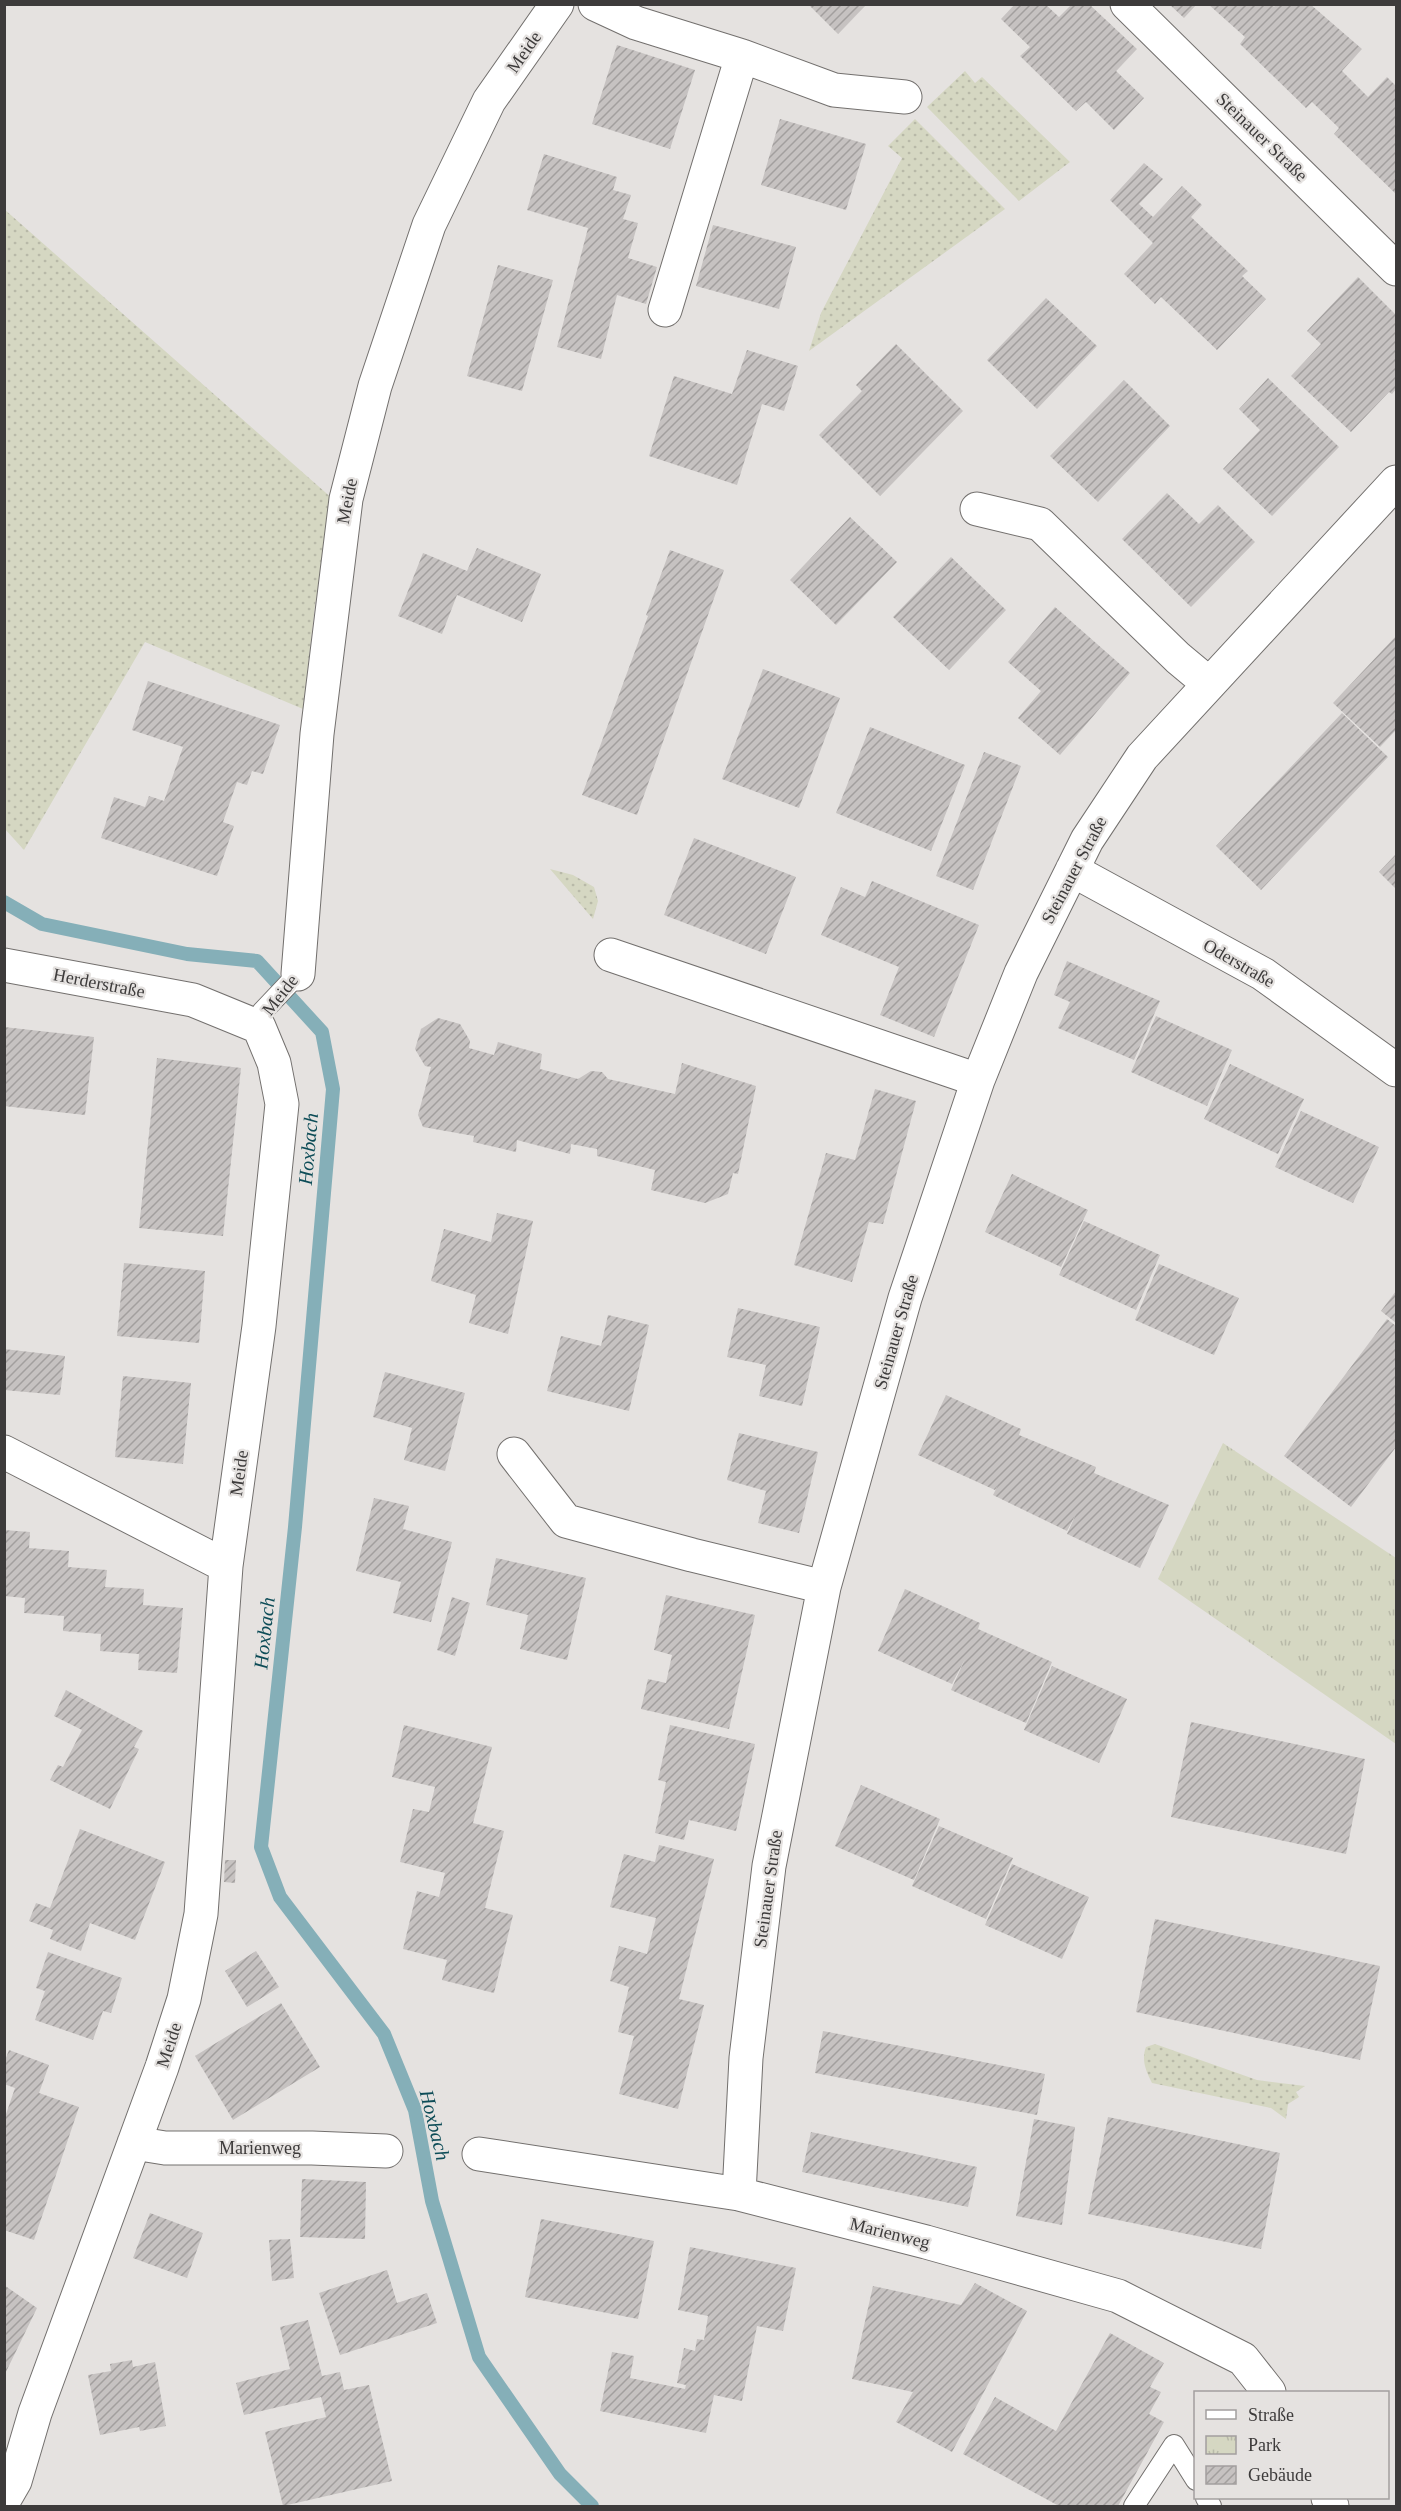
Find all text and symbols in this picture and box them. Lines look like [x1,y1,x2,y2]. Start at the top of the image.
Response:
street label: Meide [503,27,545,77]
street label: Steinauer Straße [1212,89,1312,185]
street label: Meide [333,477,361,525]
street label: Steinauer Straße [1037,813,1111,927]
street label: Oderstraße [1200,935,1278,991]
street label: Herderstraße [51,964,147,1002]
street label: Meide [258,971,302,1019]
water label: Hoxbach [294,1112,322,1187]
street label: Steinauer Straße [870,1272,922,1392]
street label: Meide [226,1449,252,1497]
water label: Hoxbach [249,1596,279,1671]
street label: Steinauer Straße [750,1829,786,1949]
street label: Meide [152,2020,186,2070]
water label: Hoxbach [415,2086,454,2163]
street label: Marienweg [219,2138,301,2158]
street label: Marienweg [848,2213,932,2253]
legend [1194,2391,1389,2499]
text: Straße [1248,2405,1294,2425]
text: Park [1248,2435,1281,2455]
text: Gebäude [1248,2465,1312,2485]

